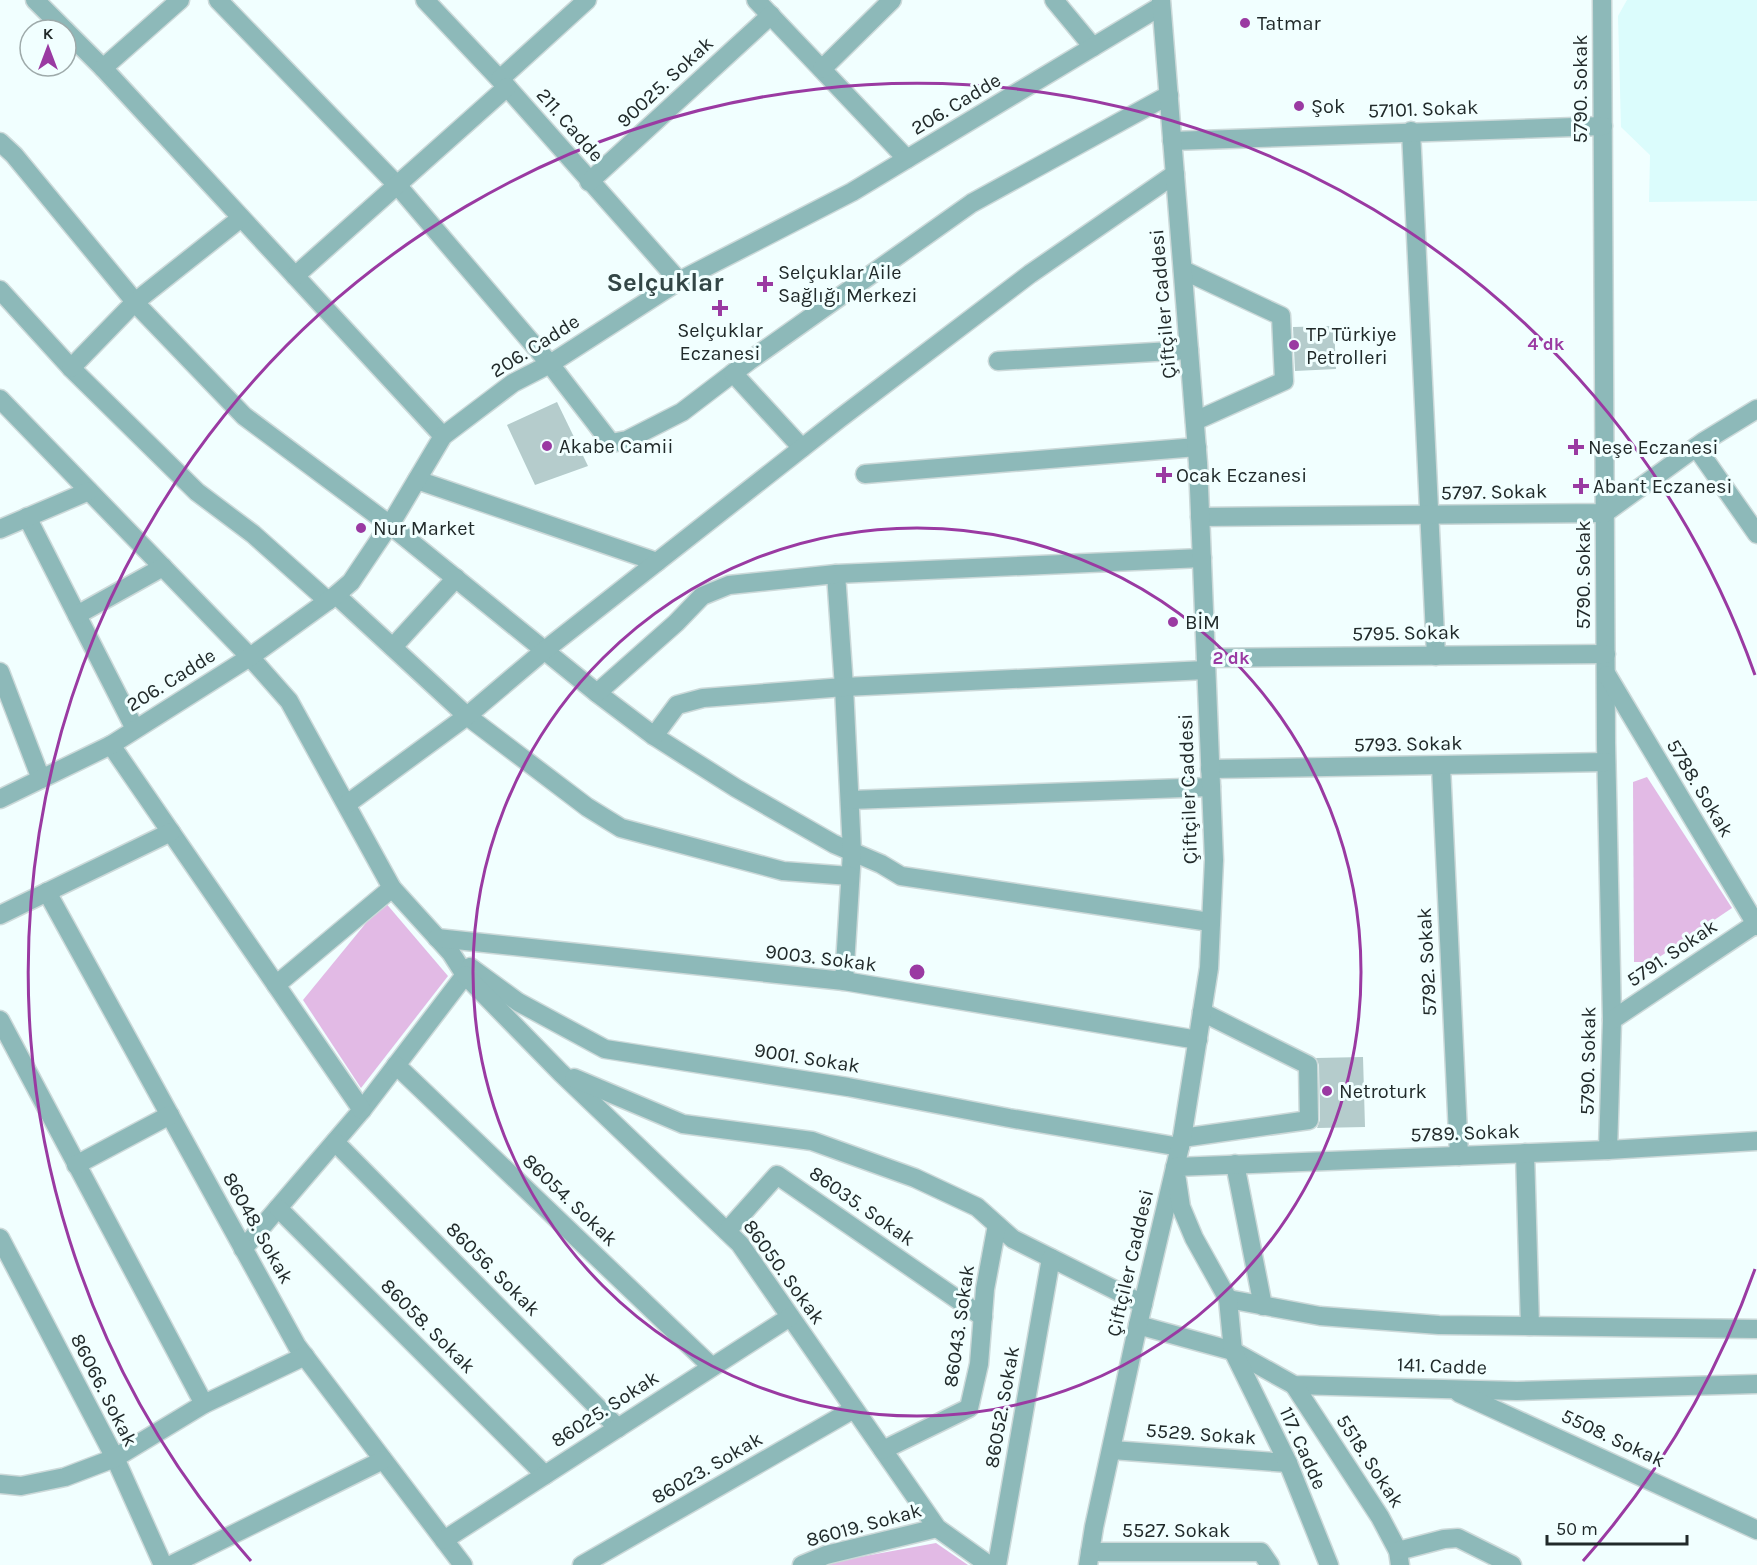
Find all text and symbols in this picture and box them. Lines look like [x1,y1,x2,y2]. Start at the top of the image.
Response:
place label: Tatmar [1257,12,1322,35]
marker: Tatmar [1238,16,1252,30]
north arrow [18,18,78,78]
text: K [43,24,54,43]
street label: 90025. Sokak [612,32,718,132]
street label: 5790. Sokak [1569,34,1592,144]
street label: 206. Cadde [907,68,1005,140]
street label: 211. Cadde [532,83,608,167]
place label: Şok [1311,95,1345,118]
street label: 57101. Sokak [1367,96,1479,122]
marker: Şok [1292,99,1306,113]
street label: Çiftçiler Caddesi [1145,228,1181,380]
place label: Selçuklar Aile Sağlığı Merkezi [778,261,917,307]
district label: Selçuklar [606,267,724,298]
marker: Selçuklar Aile Sağlığı Merkezi [756,275,774,293]
marker: Selçuklar Eczanesi [713,301,727,315]
street label: 206. Cadde [486,310,584,382]
place label: Selçuklar Eczanesi [677,319,764,365]
place label: TP Türkiye Petrolleri [1306,323,1397,369]
text: 4 dk [1528,333,1565,355]
marker: TP Türkiye Petrolleri [1287,338,1301,352]
place label: Akabe Camii [559,435,674,458]
place label: Neşe Eczanesi [1588,436,1718,459]
marker: Akabe Camii [540,439,554,453]
marker: Neşe Eczanesi [1569,440,1583,454]
place label: Ocak Eczanesi [1176,464,1307,487]
marker: Ocak Eczanesi [1157,468,1171,482]
place label: Abant Eczanesi [1593,475,1733,498]
marker: Abant Eczanesi [1574,479,1588,493]
street label: 5797. Sokak [1441,480,1547,504]
place label: Nur Market [373,517,475,540]
street label: 5790. Sokak [1572,520,1595,630]
marker: Nur Market [354,521,368,535]
place label: BİM [1185,611,1220,634]
marker: BİM [1166,615,1180,629]
street label: 5795. Sokak [1352,621,1460,645]
street label: 206. Cadde [122,644,220,716]
text: 2 dk [1212,647,1250,669]
street label: Çiftçiler Caddesi [1174,713,1202,865]
street label: 5793. Sokak [1353,732,1463,756]
street label: 5788. Sokak [1662,735,1738,841]
street label: 5792. Sokak [1413,907,1441,1017]
street label: 5791. Sokak [1623,914,1721,992]
street label: 9003. Sokak [764,940,878,976]
centre of rings [907,962,927,982]
street label: 5790. Sokak [1576,1006,1600,1116]
street label: 9001. Sokak [752,1038,862,1078]
place label: Netroturk [1339,1080,1427,1103]
marker: Netroturk [1320,1084,1334,1098]
street label: 5789. Sokak [1410,1120,1520,1146]
street label: 86054. Sokak [518,1149,622,1251]
street label: 86035. Sokak [805,1161,919,1251]
street label: 86048. Sokak [218,1168,298,1288]
street label: Çiftçiler Caddesi [1102,1187,1158,1339]
street label: 86050. Sokak [738,1215,830,1329]
street label: 86056. Sokak [441,1217,545,1321]
street label: 86043. Sokak [939,1263,979,1389]
street label: 86058. Sokak [376,1274,480,1378]
street label: 86066. Sokak [66,1330,142,1450]
street label: 86052. Sokak [980,1344,1024,1470]
street label: 141. Cadde [1397,1353,1487,1379]
street label: 86025. Sokak [547,1366,663,1452]
street label: 117. Cadde [1275,1403,1331,1493]
street label: 5508. Sokak [1558,1404,1668,1472]
street label: 5518. Sokak [1331,1410,1409,1512]
street label: 5529. Sokak [1145,1419,1257,1449]
street label: 86023. Sokak [648,1427,766,1509]
street label: 86019. Sokak [804,1499,924,1551]
scale bar [1547,1508,1686,1546]
text: 50 m [1556,1518,1598,1540]
street label: 5527. Sokak [1122,1519,1230,1542]

